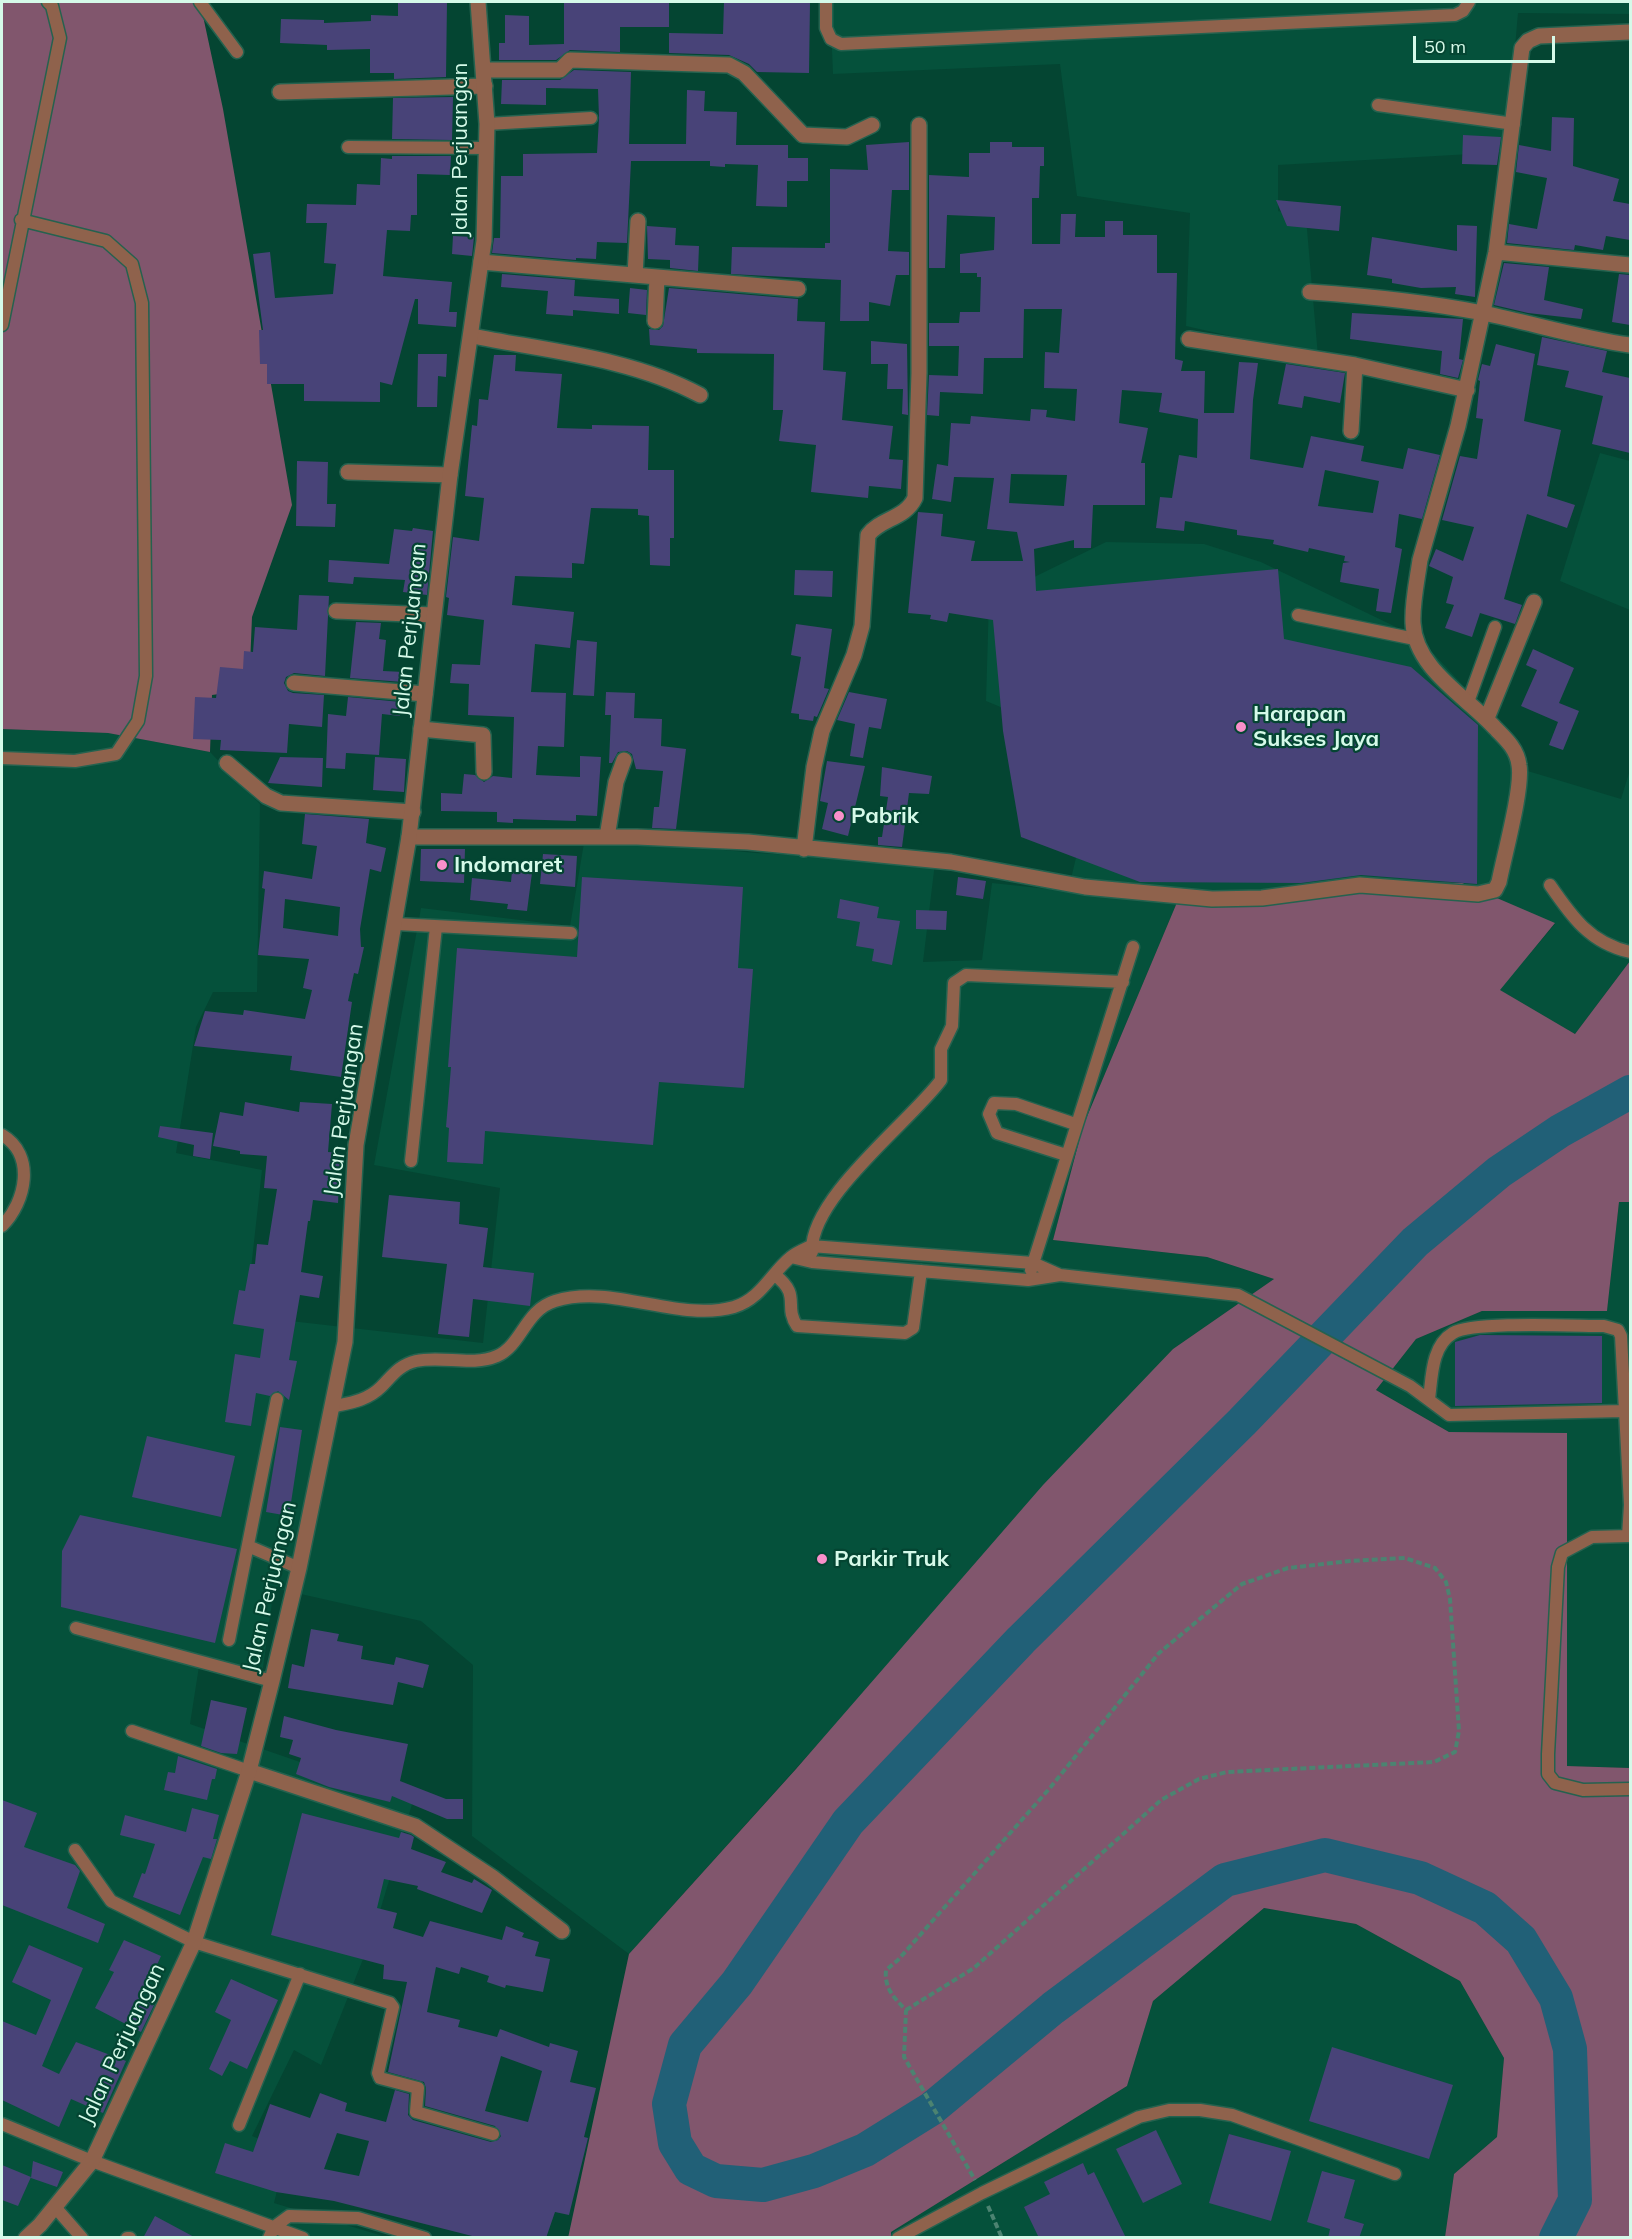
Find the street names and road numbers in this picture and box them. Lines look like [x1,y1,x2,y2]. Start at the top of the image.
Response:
street label: Jalan Perjuangan [447,63,473,237]
street label: Jalan Perjuangan [388,542,432,718]
street label: Jalan Perjuangan [319,1022,369,1198]
street label: Jalan Perjuangan [237,1499,303,1675]
street label: Jalan Perjuangan [73,1959,171,2129]

